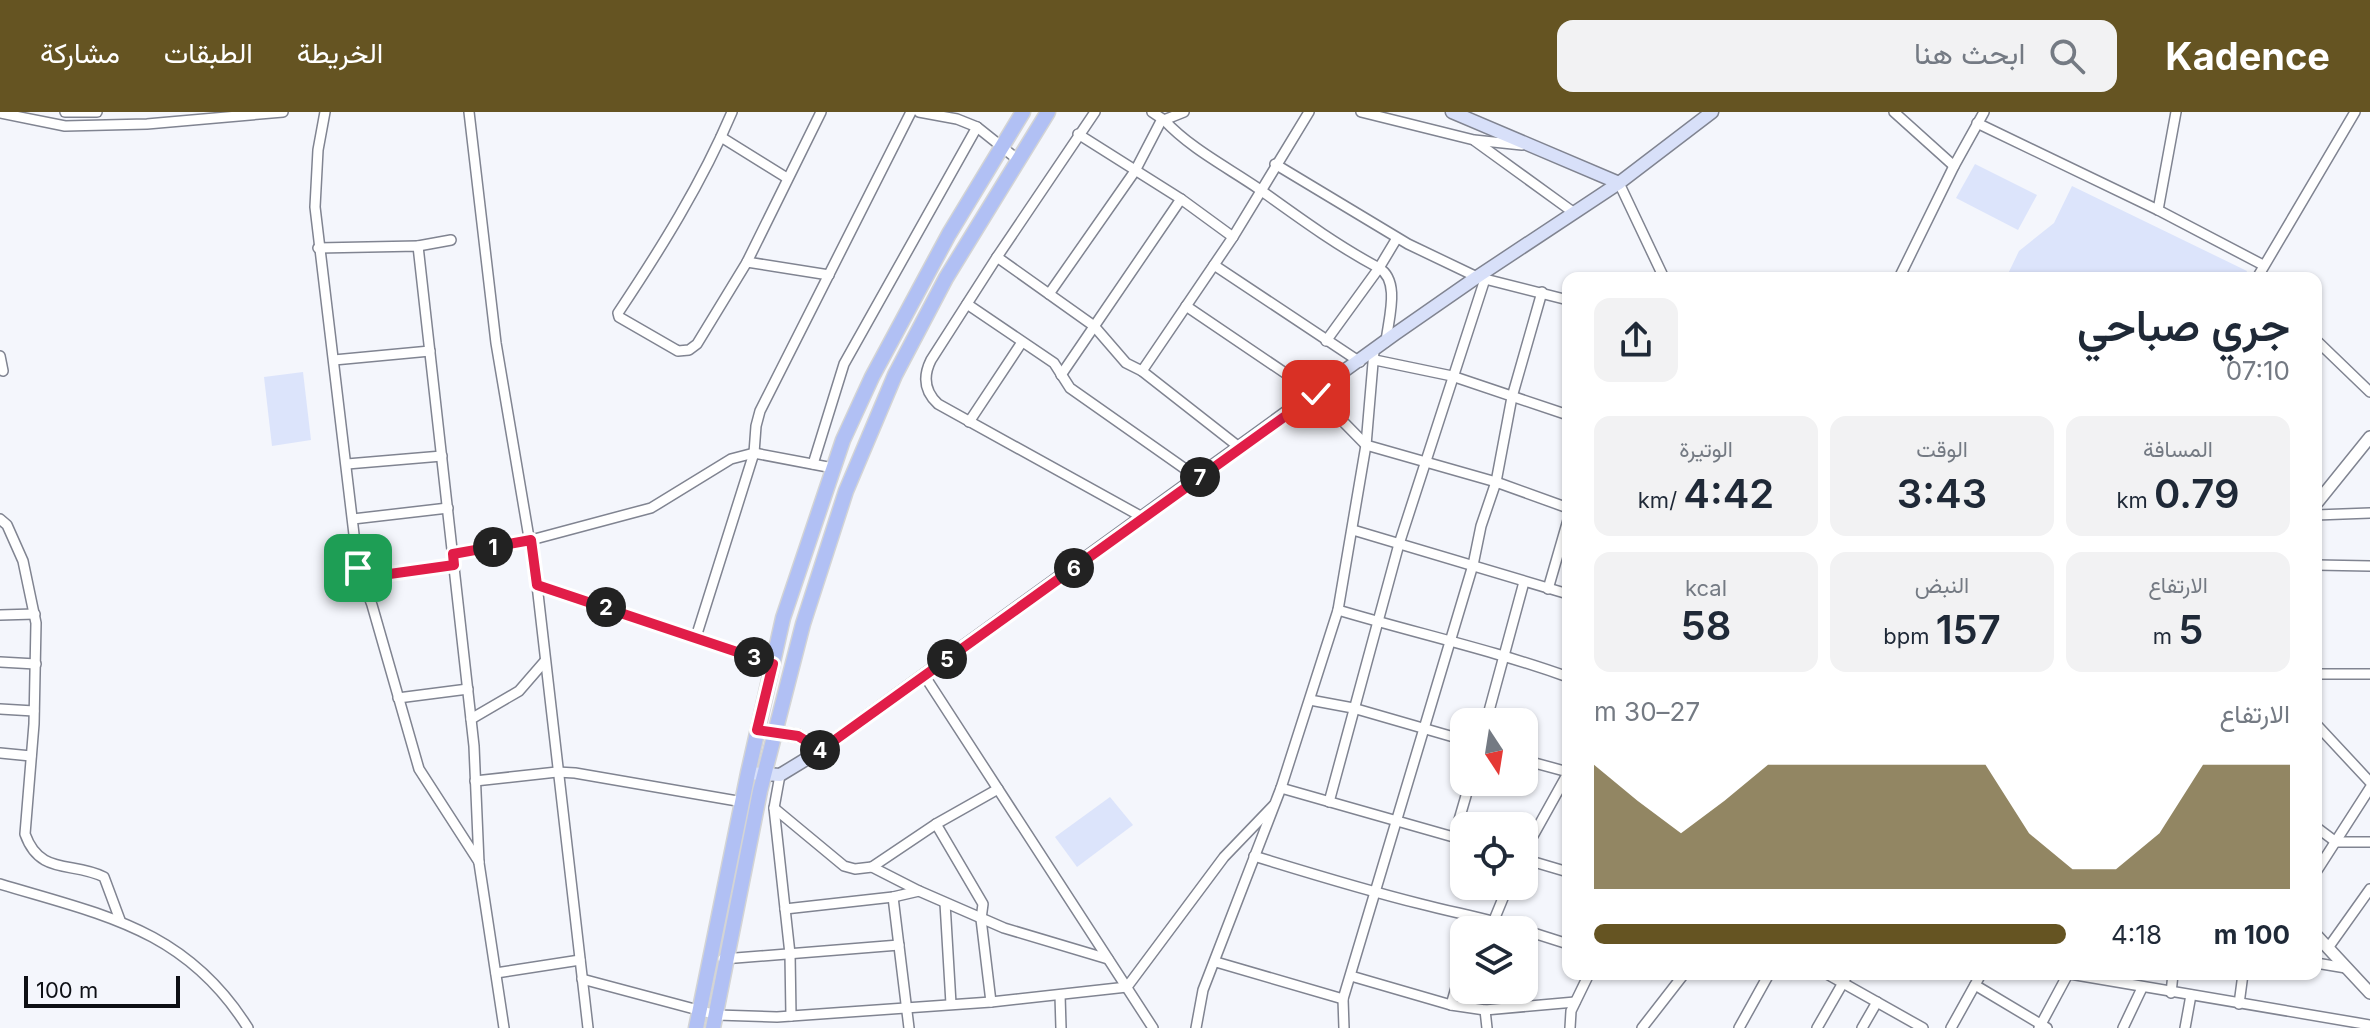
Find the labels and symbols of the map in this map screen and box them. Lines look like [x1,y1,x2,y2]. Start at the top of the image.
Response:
pin [1282,360,1350,428]
pin: 7 [1180,457,1220,497]
pin: 1 [473,527,513,567]
pin [324,534,392,602]
pin: 6 [1054,548,1094,588]
pin: 2 [586,587,626,627]
pin: 3 [734,637,774,677]
pin: 5 [927,639,967,679]
north arrow [1450,708,1538,796]
pin: 4 [800,730,840,770]
scale bar [24,972,180,1008]

